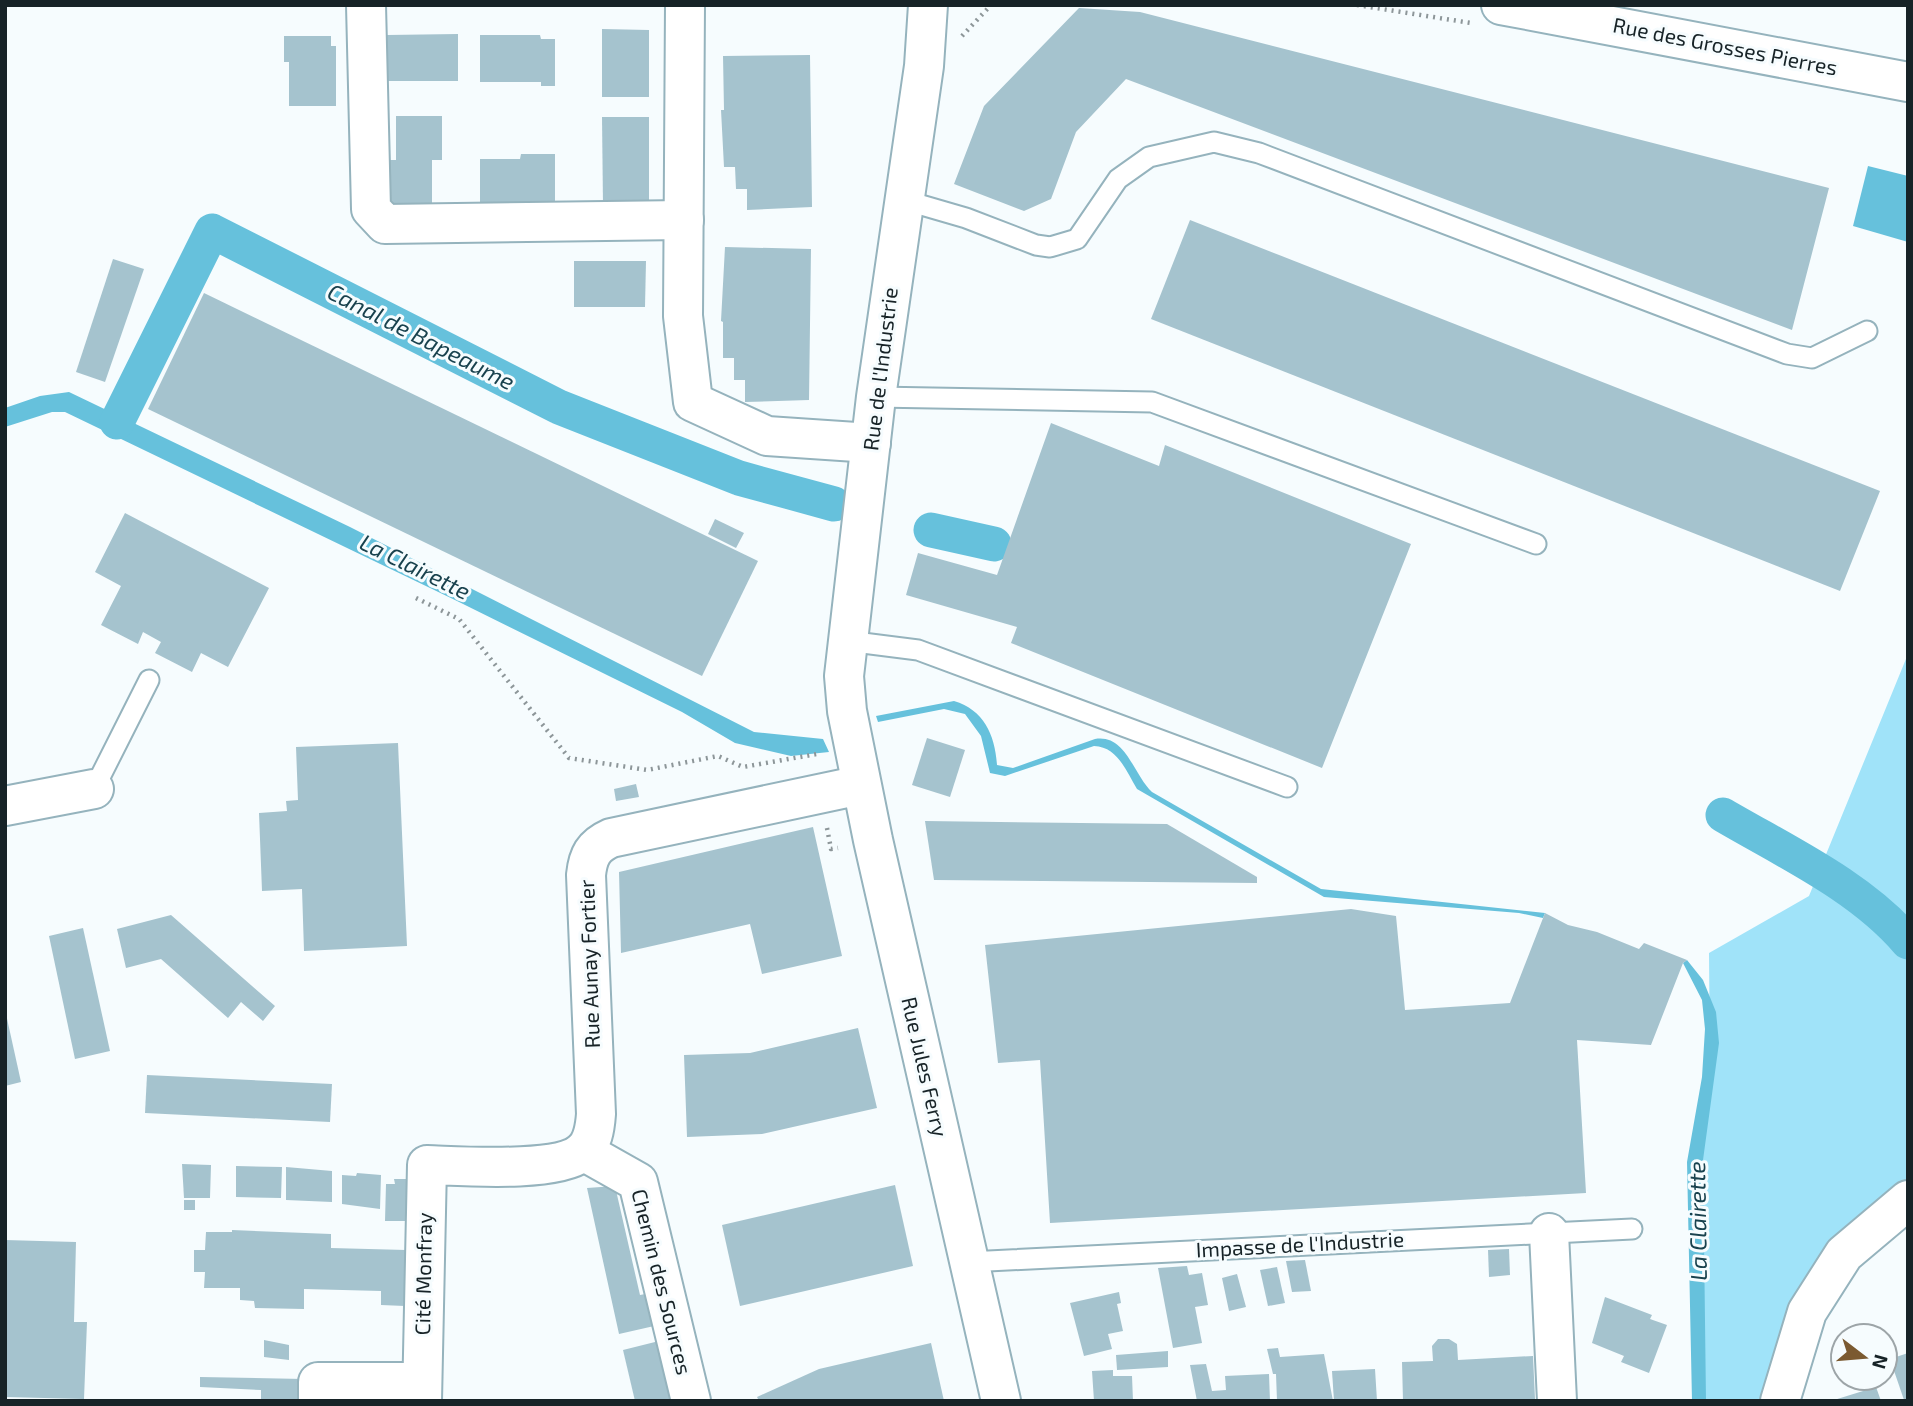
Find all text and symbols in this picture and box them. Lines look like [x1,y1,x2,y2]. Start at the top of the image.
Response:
street label: Rue des Grosses Pierres [1611,11,1840,80]
water label: Canal de Bapeaume [323,277,520,395]
street label: Rue de l'Industrie [857,286,902,452]
water label: La Clairette [356,527,475,605]
street label: Rue Aunay Fortier [573,879,604,1049]
street label: Rue Jules Ferry [897,994,954,1139]
water label: La Clairette [1682,1161,1712,1281]
street label: Chemin des Sources [627,1186,698,1377]
street label: Cité Monfray [409,1212,436,1336]
street label: Impasse de l'Industrie [1195,1226,1405,1261]
north arrow [1829,1322,1899,1392]
text: N [1868,1352,1894,1372]

